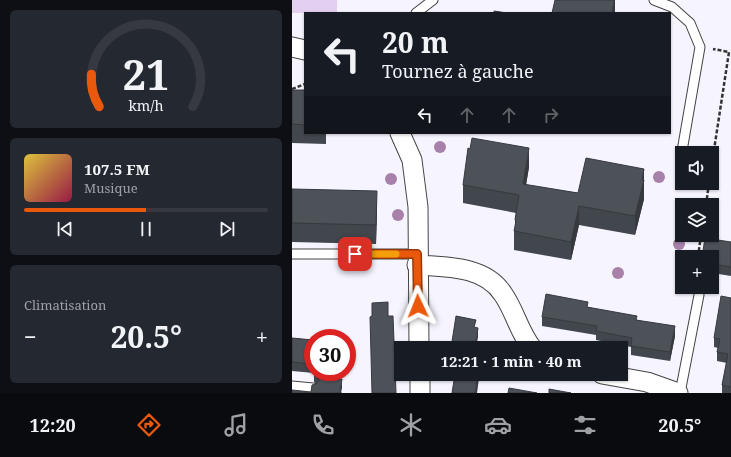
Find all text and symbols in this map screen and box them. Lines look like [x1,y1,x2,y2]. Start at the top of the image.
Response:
text: 20 m [382,23,449,61]
icon: left [316,28,368,80]
text: 21 [122,46,170,102]
text: Tournez à gauche [382,59,534,83]
text: km/h [128,95,164,114]
icon: left [414,104,436,126]
icon: ahead [456,104,478,126]
icon: ahead [498,104,520,126]
icon: right [540,104,562,126]
map controls [675,146,719,294]
button: sound [675,146,719,190]
text: 107.5 FM [84,159,150,179]
text: Musique [84,179,138,197]
button: layers [675,198,719,242]
icon: previous [54,218,76,240]
icon: pause [135,218,157,240]
icon: next [216,218,238,240]
pin [338,237,372,271]
icon: arrive [344,243,366,265]
button: + [675,250,719,294]
position arrow [397,285,439,327]
text: Climatisation [24,296,106,314]
text: 20.5° [110,316,182,357]
text: − [24,321,37,351]
text: + [256,321,268,351]
speed limit sign: 30 [304,329,356,381]
text: 12:21 · 1 min · 40 m [441,351,581,371]
icon: directions [135,411,163,439]
icon: music [222,411,250,439]
icon: phone [309,411,337,439]
icon: climate [397,411,425,439]
icon: car [484,411,512,439]
icon: filters [571,411,599,439]
text: 12:20 [30,413,76,437]
text: 20.5° [658,413,701,437]

